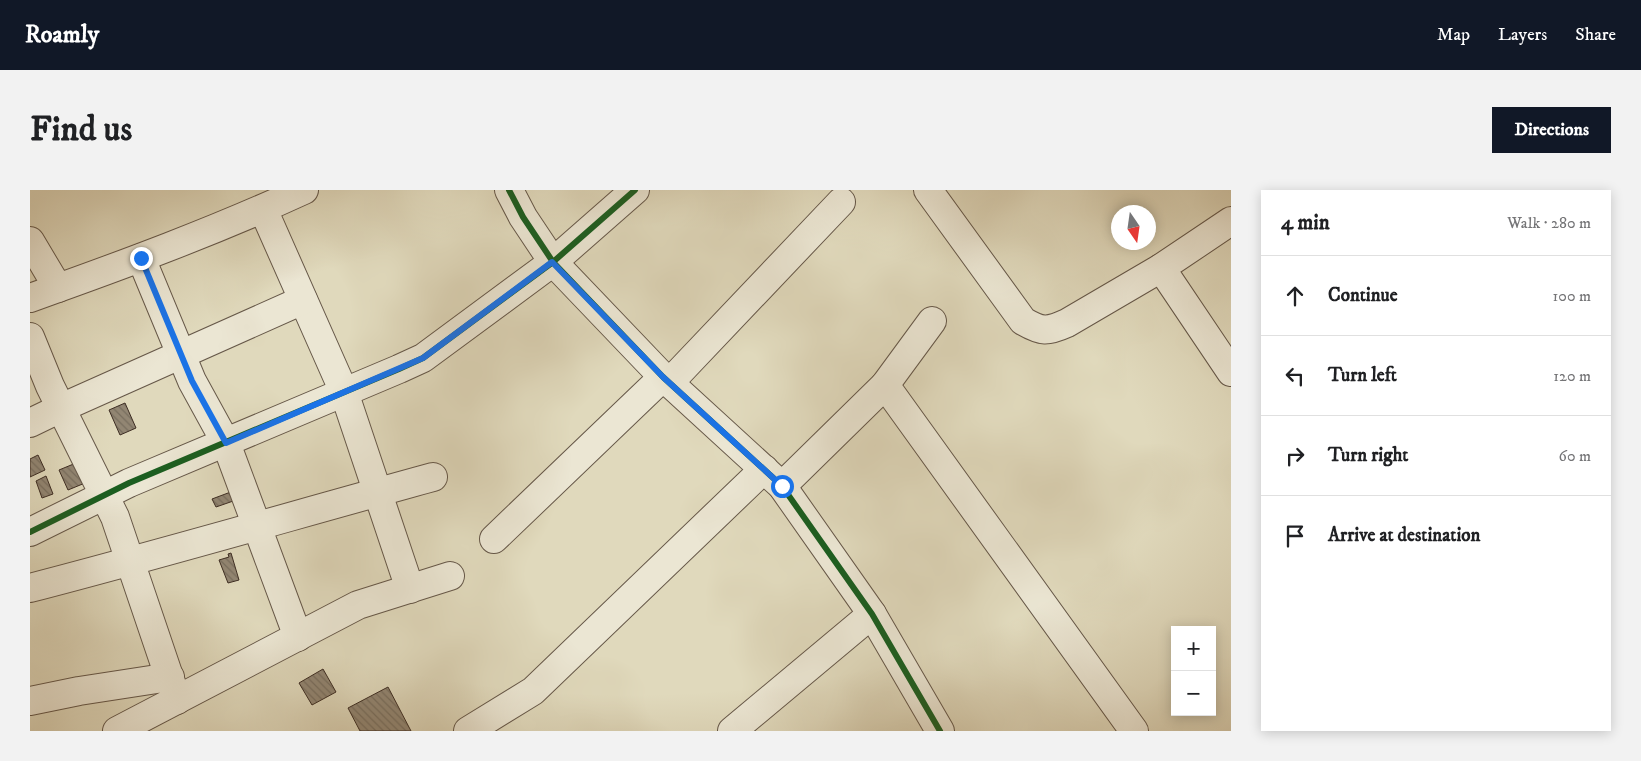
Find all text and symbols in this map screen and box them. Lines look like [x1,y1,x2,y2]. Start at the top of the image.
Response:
text: Roamly [25,20,99,50]
text: Map [1437,24,1470,46]
text: Layers [1498,24,1547,46]
text: Share [1575,24,1616,46]
button: Directions [1492,107,1611,153]
text: Find us [30,108,132,152]
north arrow [1111,205,1156,250]
text: 4 min [1281,210,1330,236]
text: Walk · 280 m [1507,213,1591,233]
route end [130,247,153,270]
icon: ahead [1281,282,1309,310]
text: Continue [1328,284,1398,307]
text: 100 m [1553,286,1591,306]
icon: left [1281,362,1309,390]
text: Turn left [1328,364,1397,387]
text: 120 m [1553,366,1591,386]
icon: right [1281,442,1309,470]
text: Turn right [1328,444,1408,467]
text: 60 m [1559,446,1591,466]
route start [771,475,794,498]
icon: arrive [1281,522,1309,550]
text: Arrive at destination [1328,524,1480,547]
map controls [1171,626,1216,716]
button: + [1171,626,1216,671]
button: − [1171,671,1216,716]

